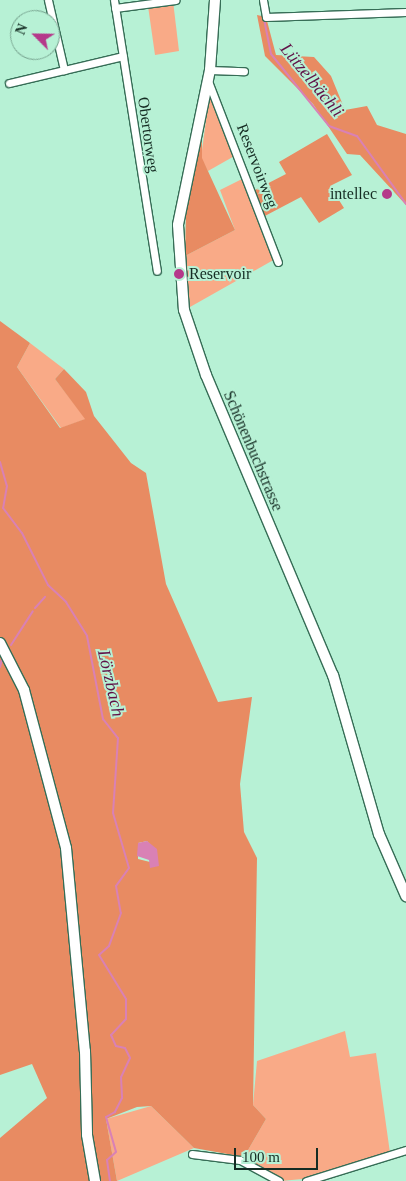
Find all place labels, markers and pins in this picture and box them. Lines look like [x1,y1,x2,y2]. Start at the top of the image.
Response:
place label: intellec [330,184,377,204]
marker: intellec [381,188,393,200]
place label: Reservoir [189,264,251,284]
marker: Reservoir [173,268,185,280]

